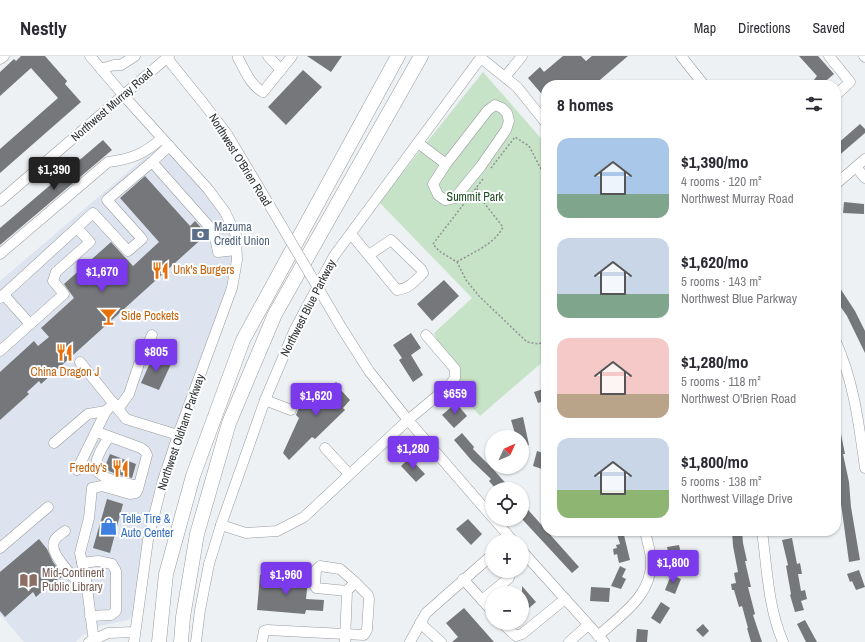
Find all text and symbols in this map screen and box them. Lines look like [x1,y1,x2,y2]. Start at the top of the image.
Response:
text: Nestly [20,15,67,41]
text: Map [694,19,716,37]
text: Directions [738,19,790,37]
text: Saved [812,19,845,37]
street label: Northwest Murray Road [68,65,156,145]
text: 8 homes [557,93,614,116]
icon: filters [803,93,825,115]
street label: Northwest O'Brien Road [205,111,275,209]
text: $1,390/mo [681,150,748,173]
icon: home [589,154,637,202]
pin: $1,390 [21,157,87,191]
text: $1,390 [38,161,70,178]
text: 4 rooms · 120 m² [681,173,762,190]
park label: Summit Park [447,189,504,205]
text: Northwest Murray Road [681,190,794,207]
place label: Mazuma Credit Union [214,219,270,249]
bank icon: Mazuma Credit Union [191,224,211,244]
text: $1,620/mo [681,250,748,273]
icon: home [589,254,637,302]
street label: Northwest Blue Parkway [277,257,339,359]
pin: $1,670 [69,259,135,293]
restaurant icon: Unk's Burgers [150,260,170,280]
place label: Unk's Burgers [173,262,235,278]
text: $1,670 [86,263,118,280]
text: 5 rooms · 143 m² [681,273,762,290]
text: Northwest Blue Parkway [681,290,797,307]
bar icon: Side Pockets [98,306,118,326]
place label: Side Pockets [121,308,179,324]
pin: $805 [132,339,180,373]
restaurant icon: China Dragon J [55,343,75,363]
text: $805 [144,343,168,360]
text: $1,280/mo [681,350,748,373]
icon: home [589,354,637,402]
place label: China Dragon J [31,364,100,380]
street label: Northwest Oldham Parkway [154,372,208,492]
text: 5 rooms · 118 m² [681,373,761,390]
pin: $659 [431,381,479,415]
pin: $1,620 [283,383,349,417]
text: $659 [443,385,467,402]
text: $1,620 [300,387,332,404]
text: Northwest O'Brien Road [681,390,796,407]
north arrow [485,430,529,474]
map controls [485,430,529,630]
pin: $1,280 [380,436,446,470]
text: $1,280 [397,440,429,457]
text: $1,800/mo [681,450,748,473]
icon: home [589,454,637,502]
restaurant icon: Freddy's [110,458,130,478]
place label: Freddy's [70,460,107,476]
text: 5 rooms · 138 m² [681,473,762,490]
button: locate [485,482,529,526]
text: Northwest Village Drive [681,490,793,507]
place label: Telle Tire & Auto Center [120,511,174,541]
shop icon: Telle Tire & Auto Center [98,516,118,536]
button: + [485,534,529,578]
pin: $1,800 [640,550,706,584]
text: $1,800 [657,554,689,571]
pin: $1,960 [253,562,319,596]
place label: Mid-Continent Public Library [42,565,105,595]
text: $1,960 [270,566,302,583]
library icon: Mid-Continent Public Library [19,570,39,590]
button: − [485,586,529,630]

